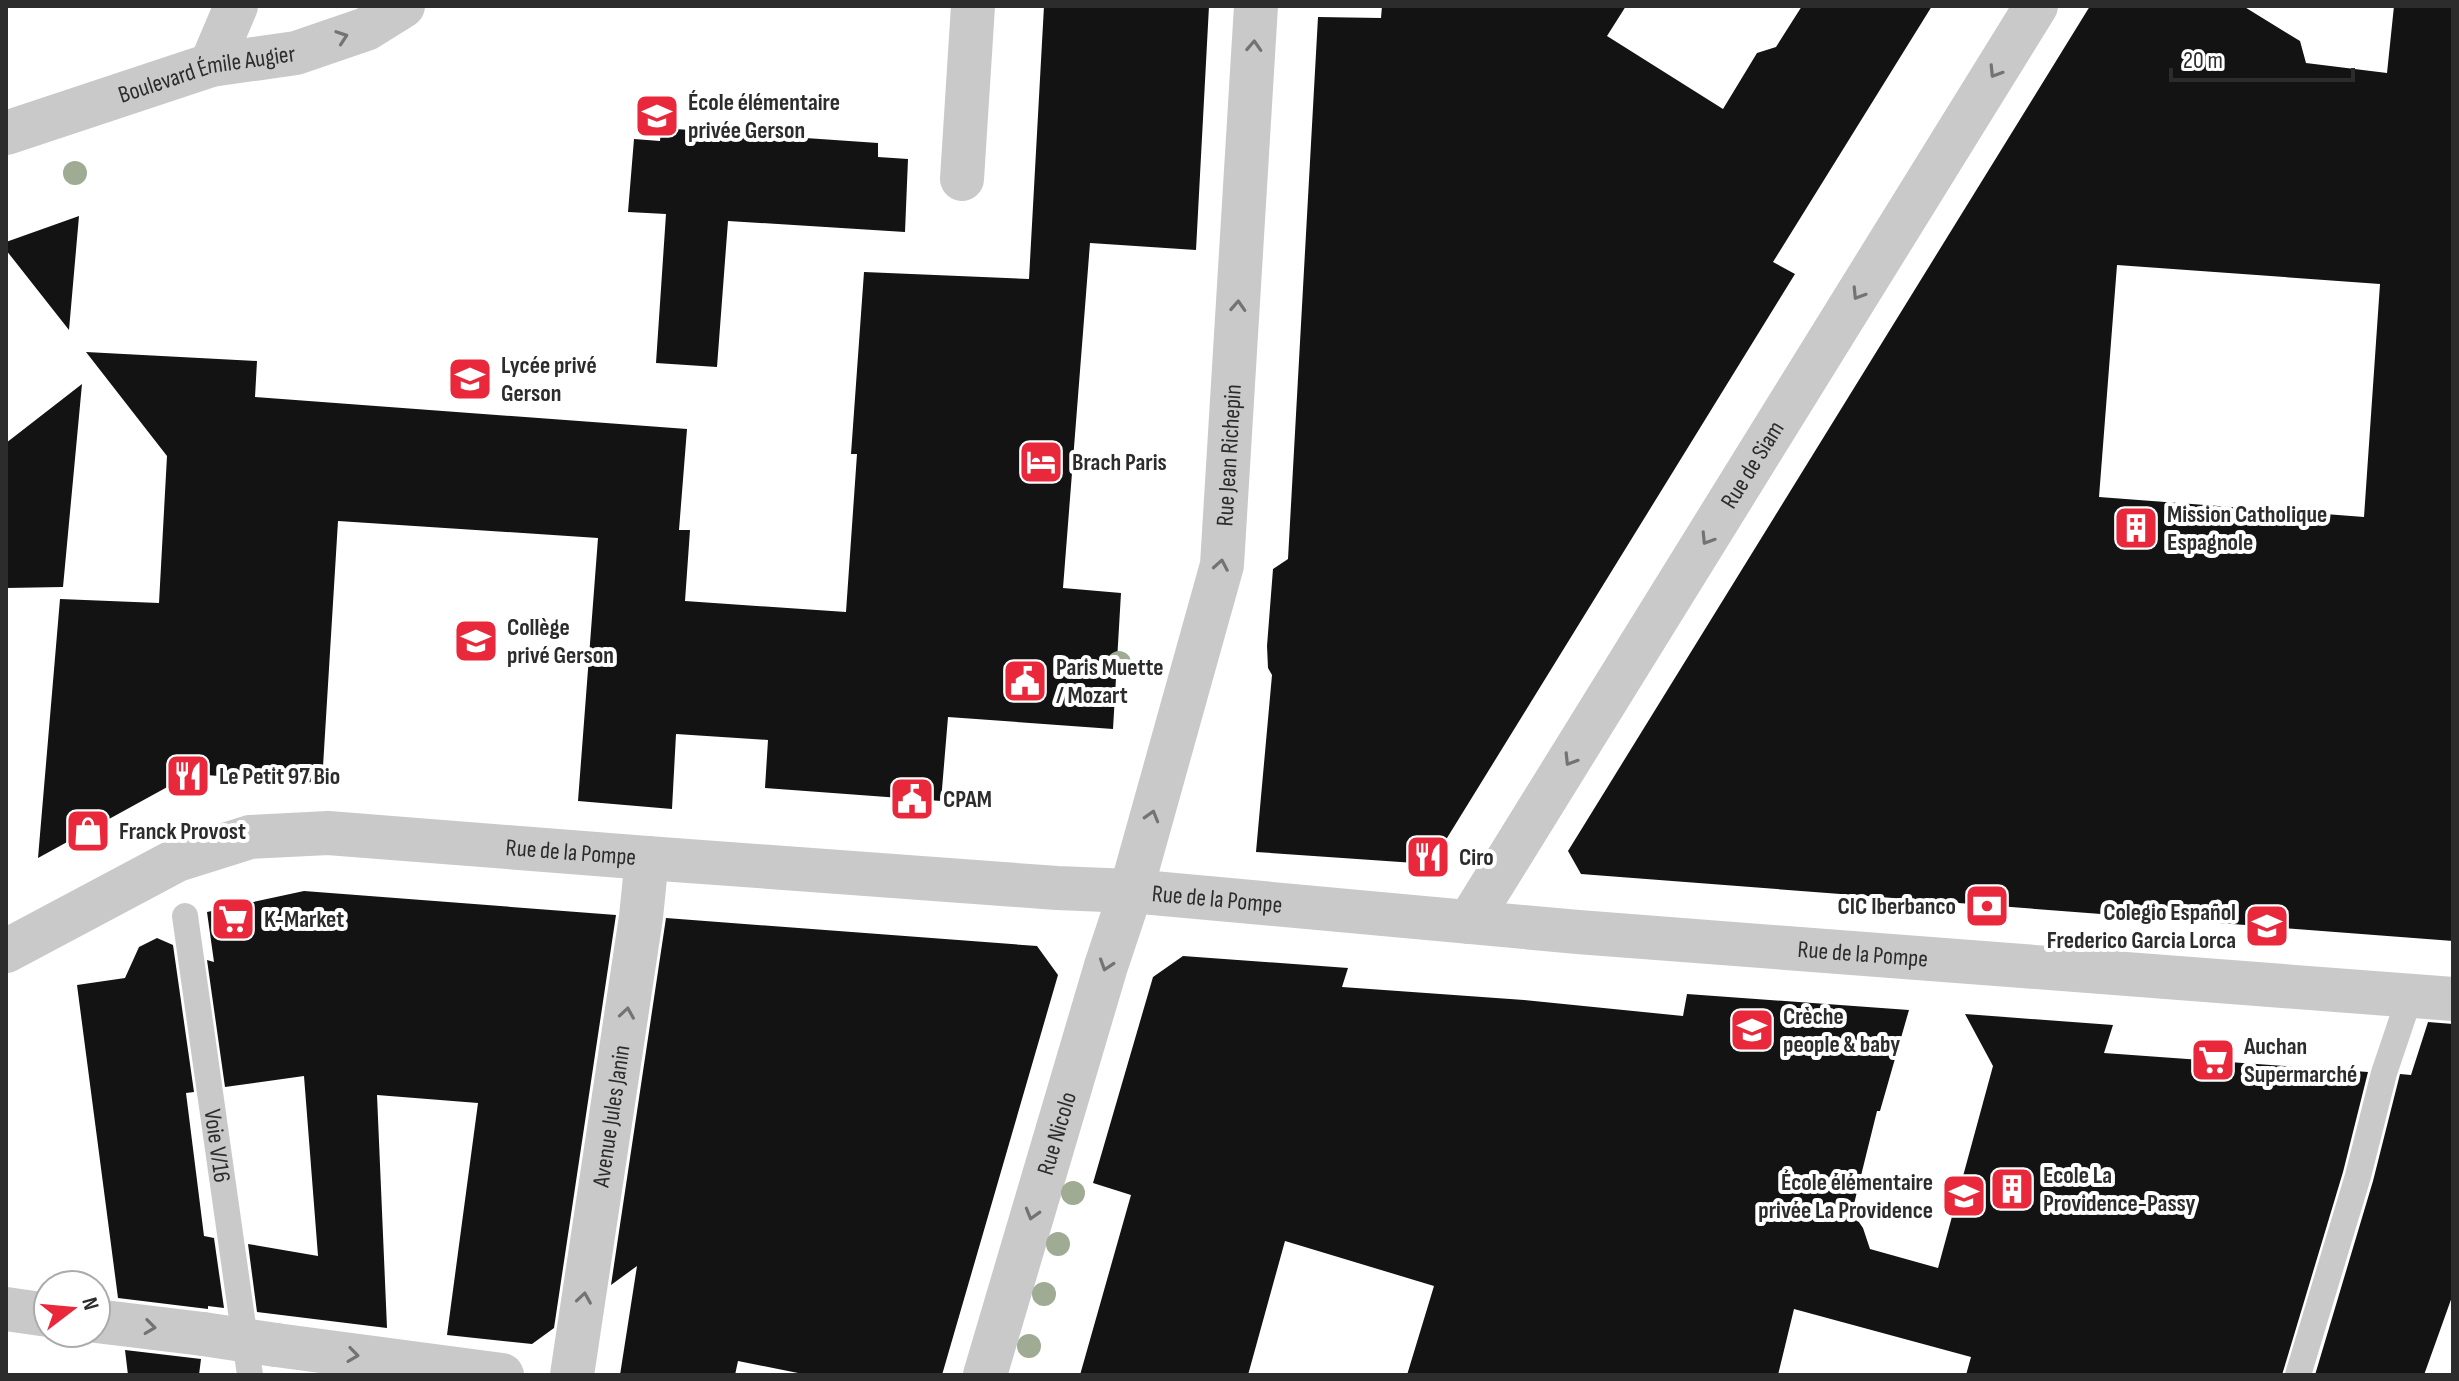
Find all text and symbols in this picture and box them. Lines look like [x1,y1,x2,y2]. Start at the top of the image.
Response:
one-way arrow [334,31,348,47]
scale bar [2171,32,2353,82]
street label: Boulevard Émile Augier [114,39,297,109]
one-way arrow [1245,40,1262,52]
text: 20 m [2183,46,2223,75]
one-way arrow [1989,63,2004,78]
place label: École élémentaire privée Gerson [688,88,840,145]
school or university icon: École élémentaire privée Gerson [633,92,681,140]
one-way arrow [1852,285,1868,300]
one-way arrow [1229,299,1246,312]
place label: Lycée privé Gerson [501,351,597,408]
school or university icon: Lycée privé Gerson [446,355,494,403]
street label: Rue Jean Richepin [1210,383,1247,527]
street label: Rue de Siam [1714,415,1790,514]
hotel icon: Brach Paris [1017,438,1065,486]
place label: Brach Paris [1072,448,1167,477]
place label: Mission Catholique Espagnole [2167,500,2327,557]
building icon: Mission Catholique Espagnole [2112,504,2160,552]
one-way arrow [1701,530,1716,545]
one-way arrow [1211,559,1228,572]
place label: Collège privé Gerson [507,613,614,670]
school or university icon: Collège privé Gerson [452,617,500,665]
place label: Paris Muette / Mozart [1056,653,1164,710]
public building icon: Paris Muette / Mozart [1001,657,1049,705]
one-way arrow [1564,751,1580,766]
restaurant icon: Le Petit 97 Bio [164,752,212,800]
place label: Le Petit 97 Bio [219,762,340,791]
public building icon: CPAM [888,775,936,823]
place label: CPAM [943,785,992,814]
shop icon: Franck Provost [64,807,112,855]
one-way arrow [1142,809,1159,823]
place label: Franck Provost [119,817,246,846]
street label: Rue de la Pompe [505,832,637,872]
restaurant icon: Ciro [1404,833,1452,881]
place label: Ciro [1459,843,1494,872]
street label: Rue de la Pompe [1151,878,1284,919]
bank icon: CIC Iberbanco [1963,882,2011,930]
place label: CIC Iberbanco [1837,892,1956,921]
supermarket icon: K-Market [209,895,257,943]
place label: Colegio Español Frederico Garcia Lorca [2047,898,2236,955]
school or university icon: Colegio Español Frederico Garcia Lorca [2243,902,2291,950]
place label: K-Market [264,905,344,934]
street label: Rue de la Pompe [1796,934,1929,973]
one-way arrow [1099,958,1115,971]
place label: Crèche people & baby [1783,1002,1900,1059]
one-way arrow [618,1006,635,1020]
school or university icon: Crèche people & baby [1728,1006,1776,1054]
place label: Auchan Supermarché [2243,1032,2357,1089]
supermarket icon: Auchan Supermarché [2189,1036,2237,1084]
street label: Avenue Jules Janin [586,1043,636,1190]
street label: Rue Nicolo [1030,1088,1082,1178]
street label: Voie V/16 [198,1107,237,1184]
place label: Ecole La Providence-Passy [2043,1161,2196,1218]
building icon: Ecole La Providence-Passy [1988,1165,2036,1213]
place label: École élémentaire privée La Providence [1758,1168,1933,1225]
school or university icon: École élémentaire privée La Providence [1940,1172,1988,1220]
one-way arrow [1025,1207,1041,1221]
north arrow [32,1269,112,1349]
one-way arrow [574,1291,591,1305]
text: N [75,1295,104,1313]
one-way arrow [143,1319,156,1336]
one-way arrow [346,1346,360,1363]

